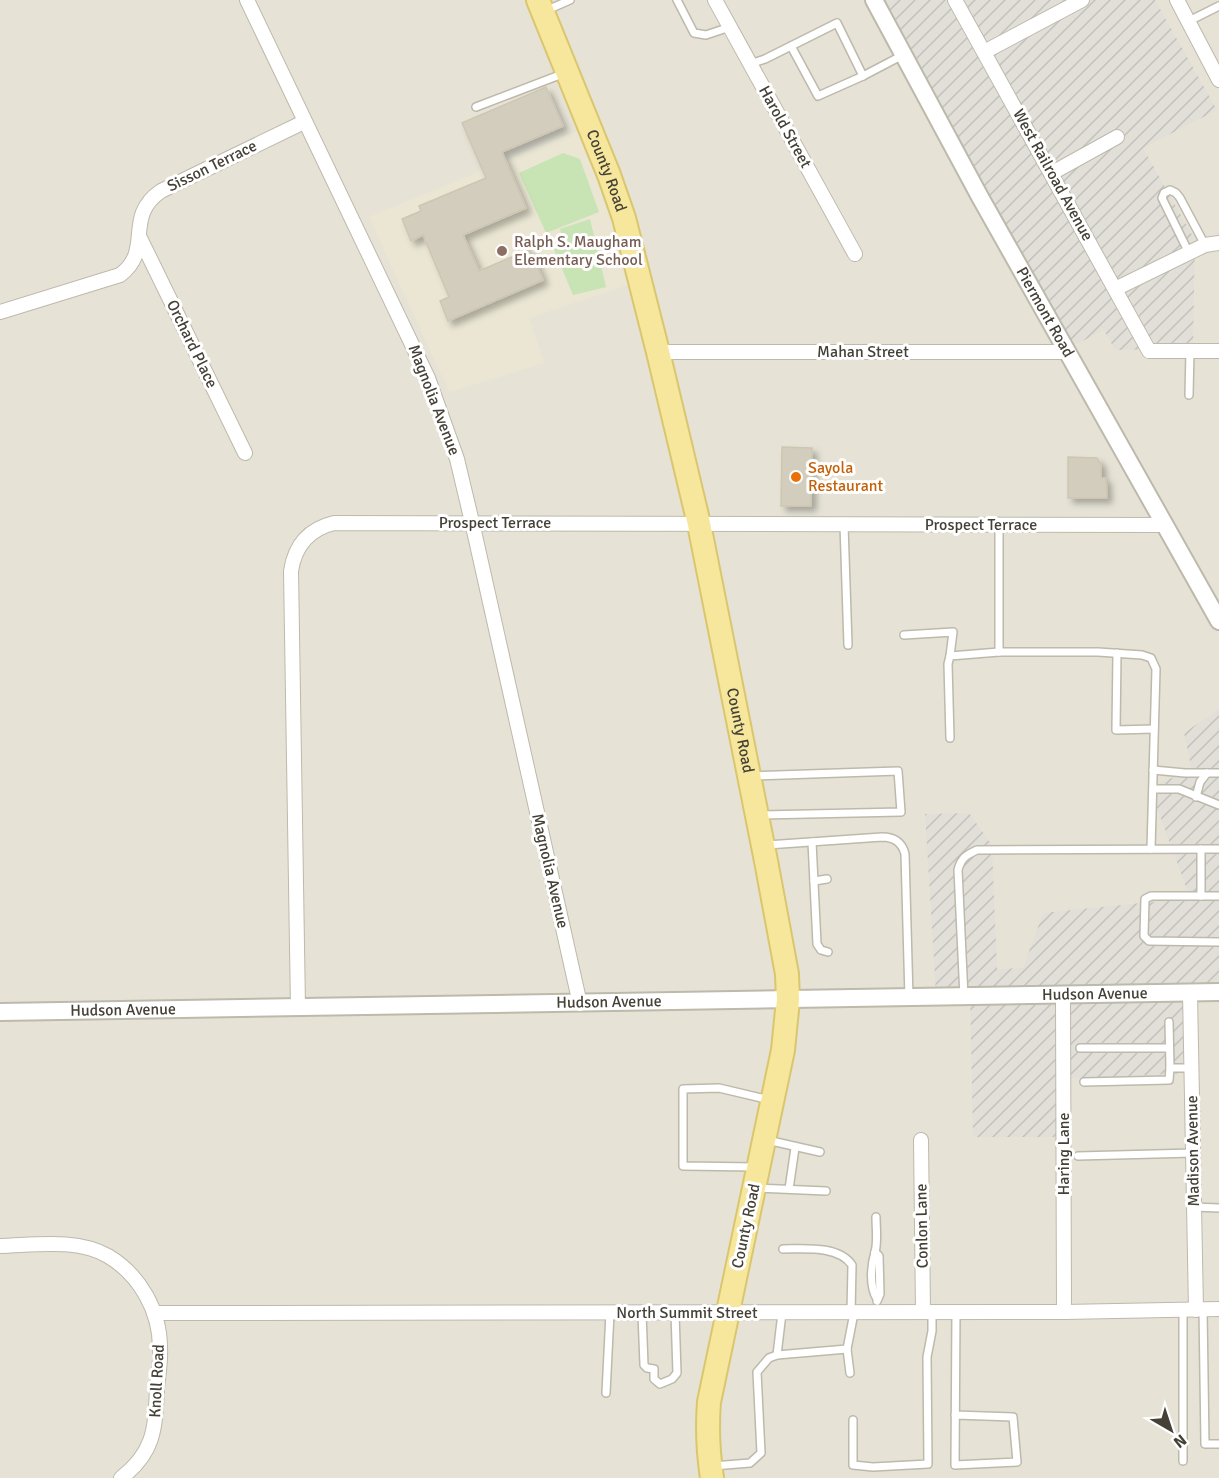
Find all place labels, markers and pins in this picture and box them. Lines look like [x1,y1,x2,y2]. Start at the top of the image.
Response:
place label: Ralph S. Maugham Elementary School [514,232,643,270]
marker: Ralph S. Maugham Elementary School [495,244,509,258]
place label: Sayola Restaurant [808,458,883,496]
marker: Sayola Restaurant [789,470,803,484]

